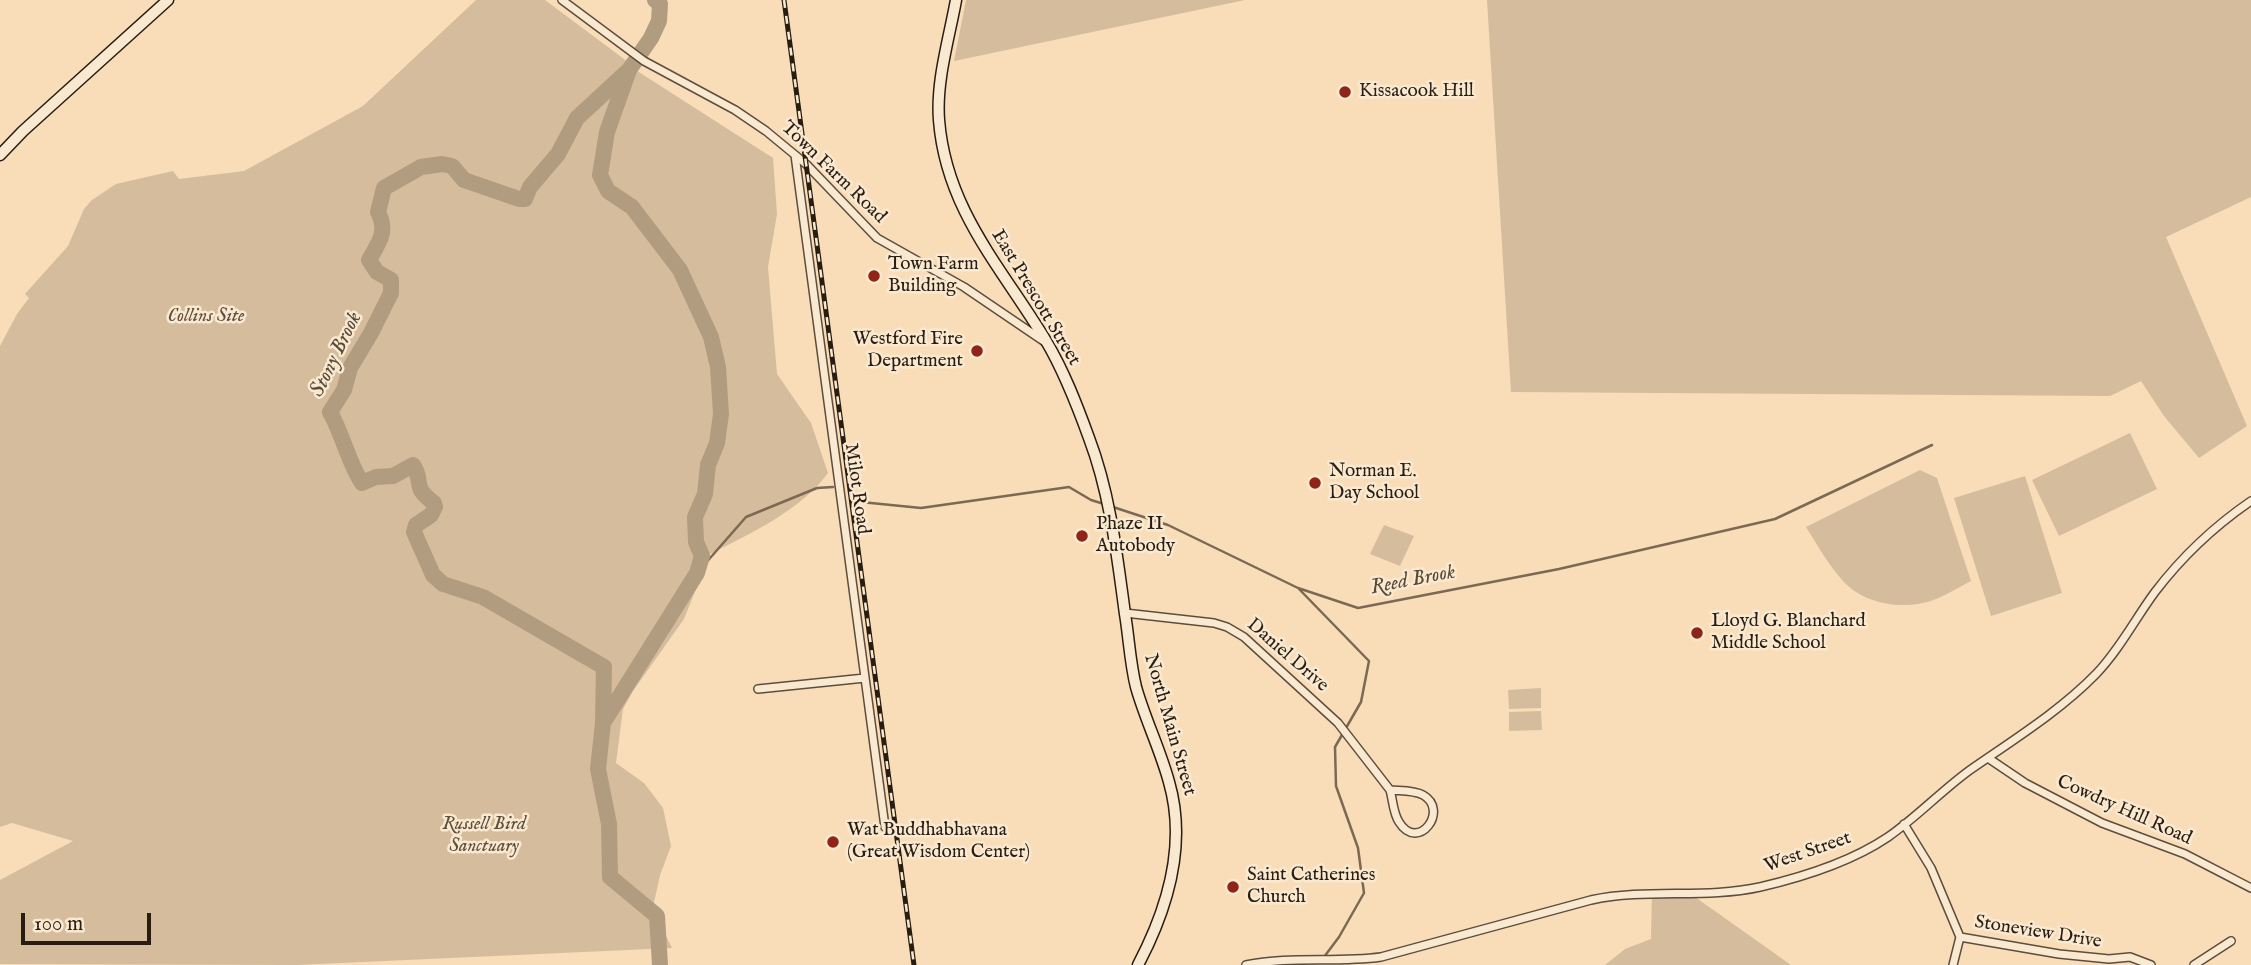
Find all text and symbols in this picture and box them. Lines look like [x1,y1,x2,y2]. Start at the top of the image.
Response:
place label: Kissacook Hill [1359,81,1474,103]
marker: Kissacook Hill [1337,84,1353,100]
street label: Town Farm Road [776,117,890,229]
street label: East Prescott Street [985,226,1085,370]
place label: Town Farm Building [888,254,979,298]
marker: Town Farm Building [866,268,882,284]
park label: Collins Site [168,306,244,328]
water label: Stony Brook [306,308,368,402]
place label: Westford Fire Department [853,329,963,373]
marker: Westford Fire Department [969,343,985,359]
street label: Milot Road [838,442,874,536]
place label: Norman E. Day School [1329,461,1419,505]
marker: Norman E. Day School [1307,475,1323,491]
place label: Phaze II Autobody [1096,514,1175,558]
marker: Phaze II Autobody [1074,528,1090,544]
water label: Reed Brook [1368,560,1458,602]
place label: Lloyd G. Blanchard Middle School [1711,611,1866,655]
street label: Daniel Drive [1241,614,1333,698]
marker: Lloyd G. Blanchard Middle School [1689,625,1705,641]
street label: North Main Street [1138,651,1200,799]
street label: Cowdry Hill Road [2053,771,2195,851]
park label: Russell Bird Sanctuary [442,814,526,858]
place label: Wat Buddhabhavana (Great Wisdom Center) [847,820,1030,864]
street label: West Street [1762,827,1854,879]
marker: Wat Buddhabhavana (Great Wisdom Center) [825,834,841,850]
place label: Saint Catherines Church [1247,865,1375,909]
marker: Saint Catherines Church [1225,879,1241,895]
scale bar [24,898,154,942]
text: 100 m [34,911,83,938]
street label: Stoneview Drive [1973,912,2103,954]

